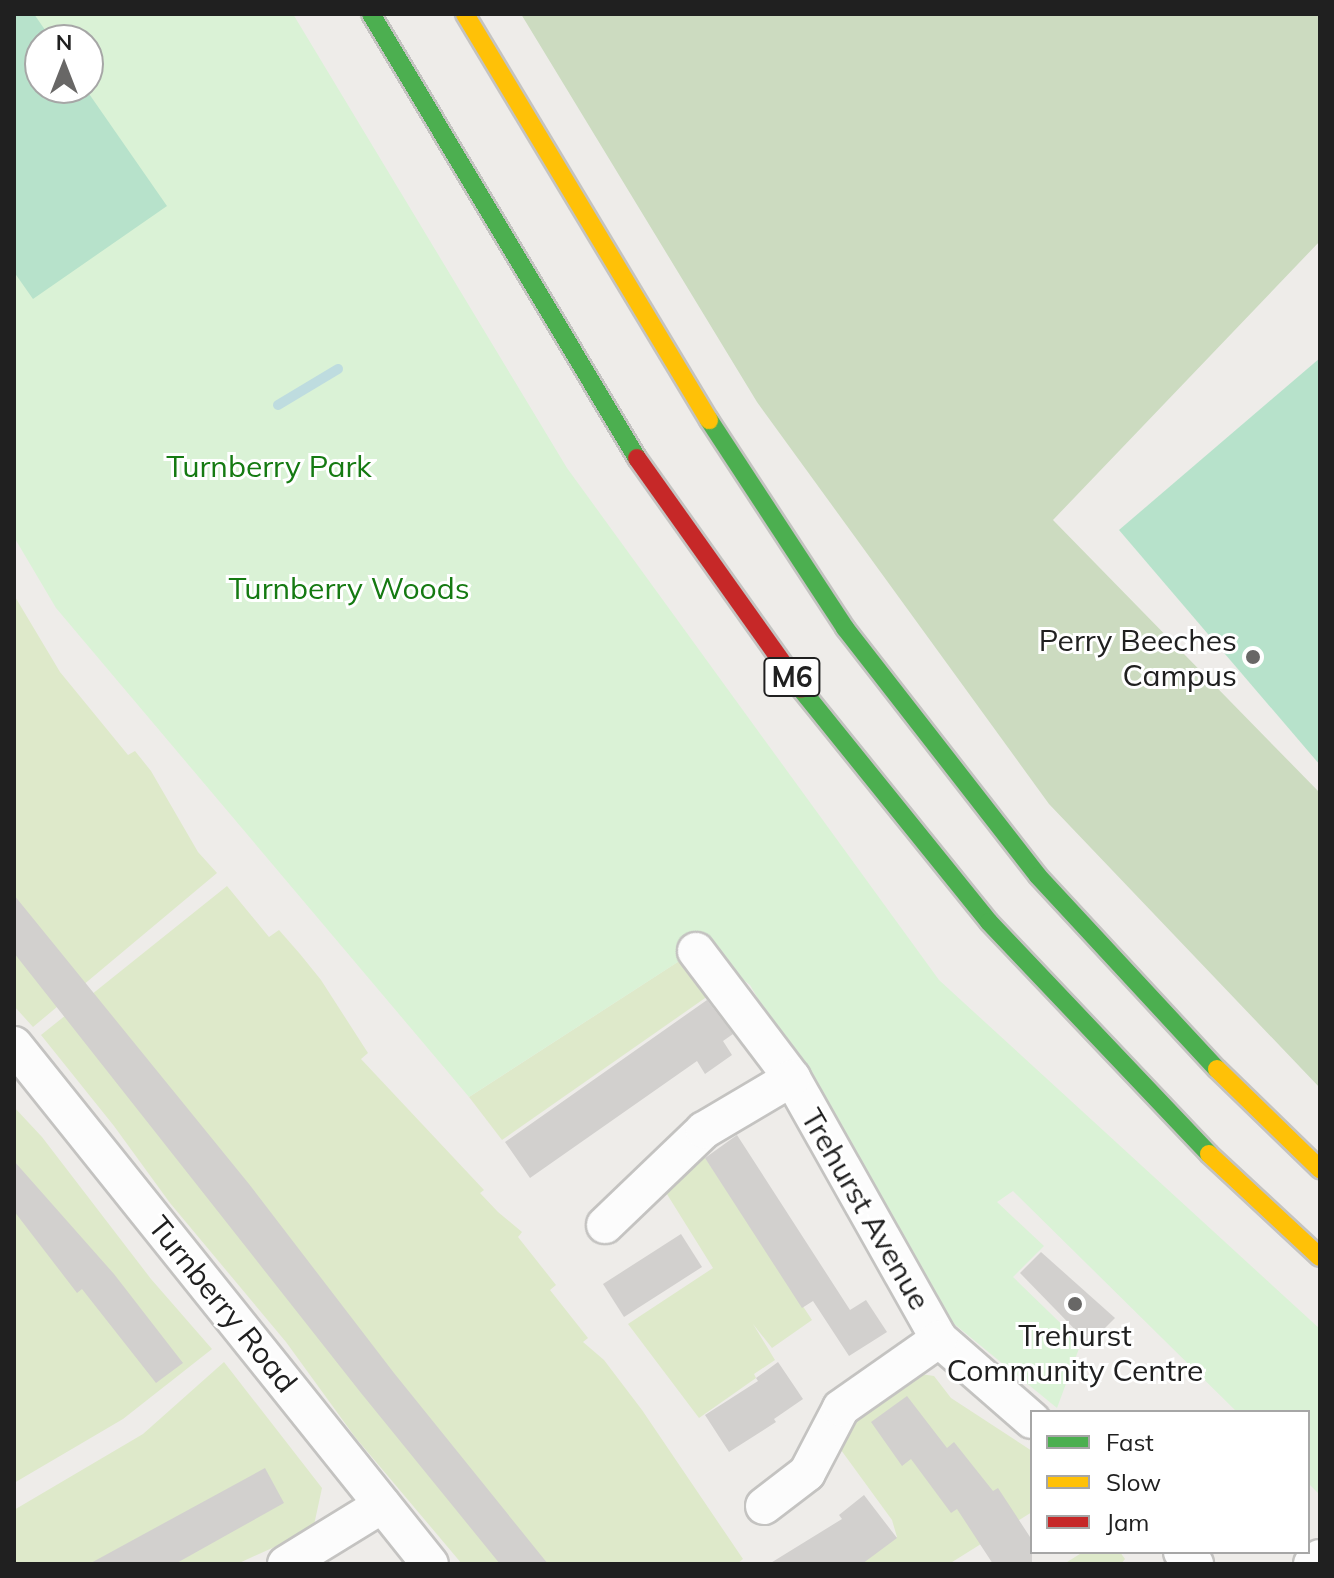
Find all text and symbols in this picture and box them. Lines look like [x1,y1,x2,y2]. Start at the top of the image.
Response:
north arrow [24,24,104,104]
text: N [56,28,72,56]
park label: Turnberry Park [166,448,372,484]
park label: Turnberry Woods [228,570,470,606]
place label: Perry Beeches Campus [1039,622,1237,692]
marker: Perry Beeches Campus [1244,648,1262,666]
road number: M6 [762,653,822,701]
street label: Trehurst Avenue [794,1102,938,1316]
street label: Turnberry Road [141,1209,305,1399]
marker: Trehurst Community Centre [1066,1295,1084,1313]
place label: Trehurst Community Centre [947,1317,1203,1388]
legend [1030,1410,1310,1554]
text: Fast [1106,1427,1154,1457]
text: Slow [1106,1467,1161,1497]
text: Jam [1106,1507,1149,1537]

